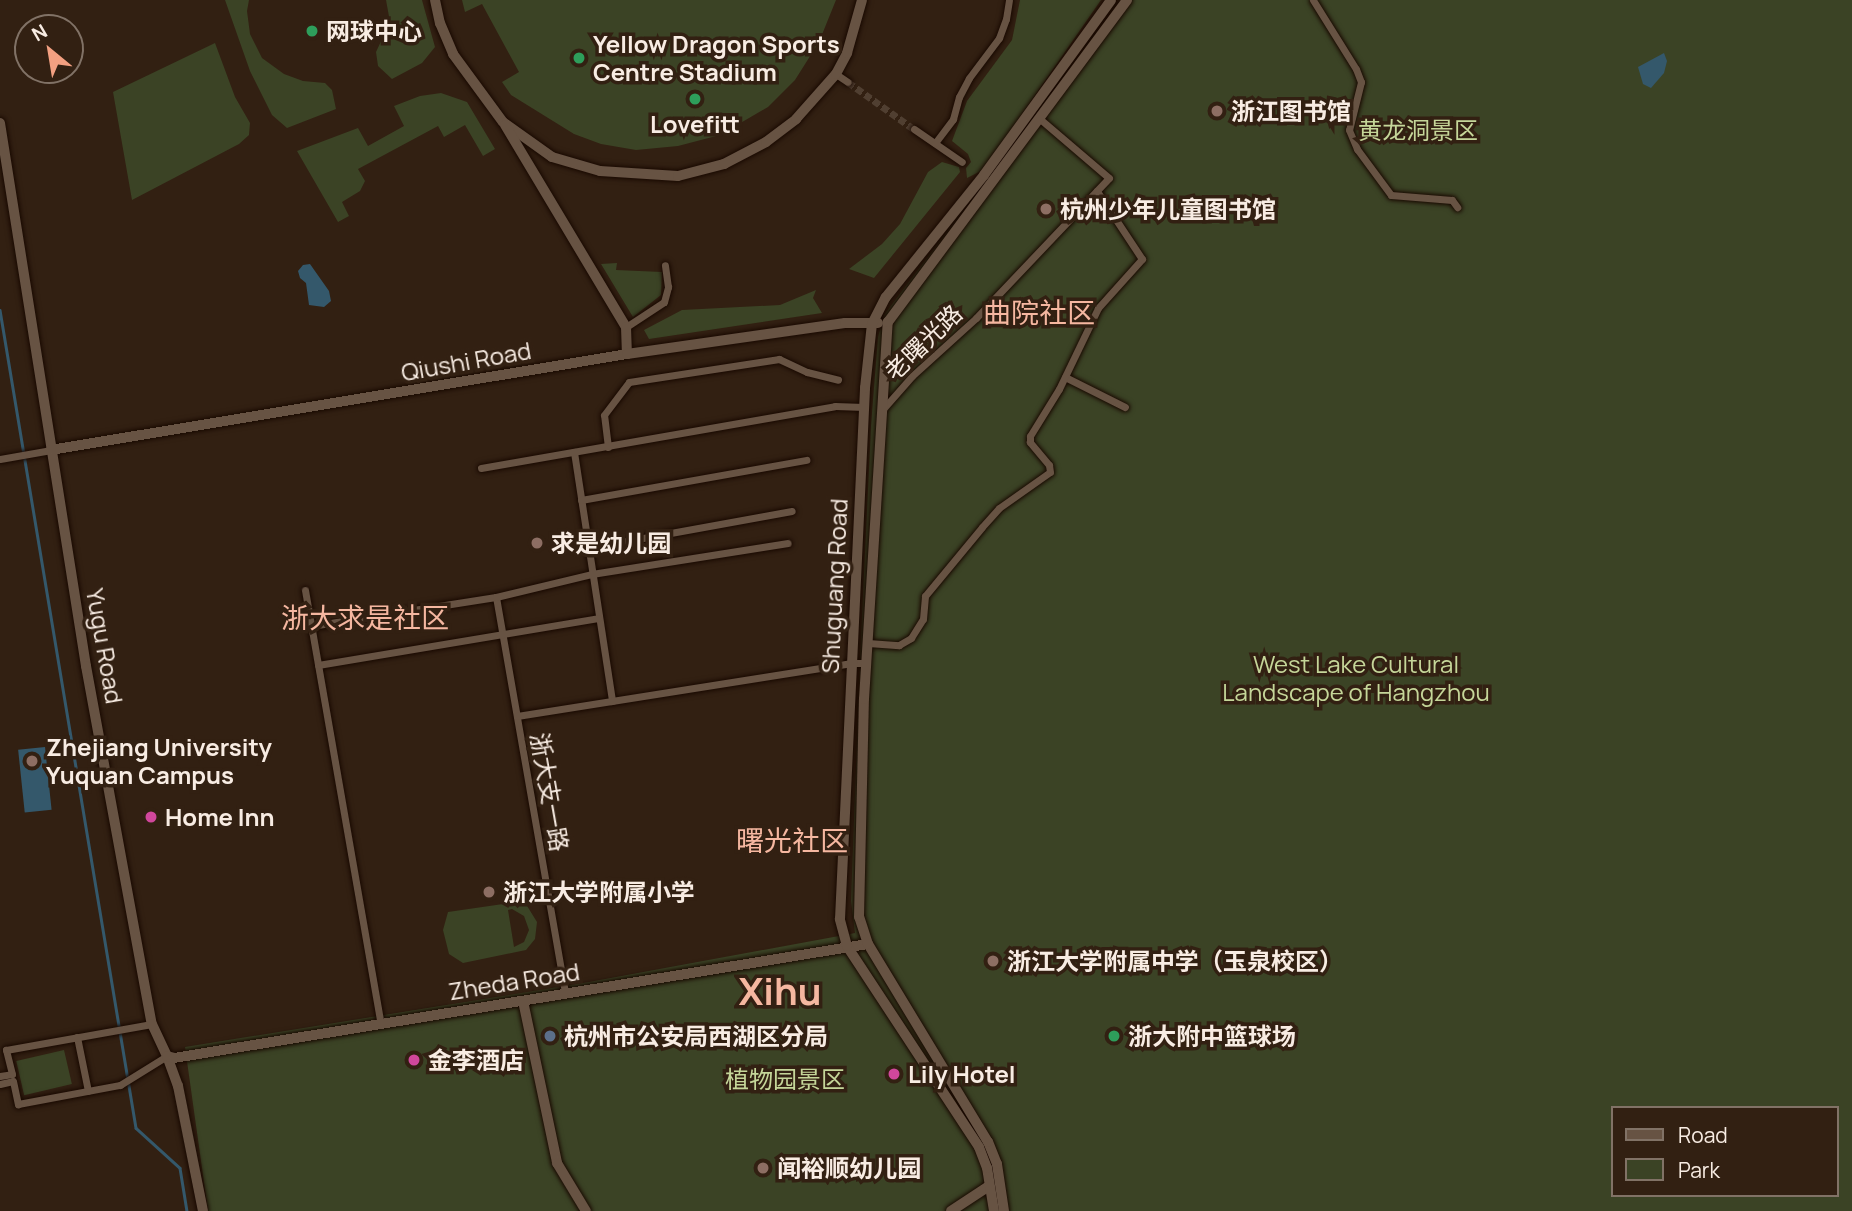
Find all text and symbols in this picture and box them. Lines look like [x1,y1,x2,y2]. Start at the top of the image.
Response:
north arrow [14,14,84,84]
place label: 网球中心 [326,17,422,45]
text: N [27,18,52,47]
marker: 网球中心 [304,23,320,39]
place label: Yellow Dragon Sports Centre Stadium [593,30,840,86]
marker: Yellow Dragon Sports Centre Stadium [571,50,587,66]
marker: Lovefitt [687,91,703,107]
place label: 浙江图书馆 [1231,97,1351,125]
marker: 浙江图书馆 [1209,103,1225,119]
place label: Lovefitt [650,110,740,138]
park label: 黄龙洞景区 [1358,116,1478,144]
place label: 杭州少年儿童图书馆 [1060,195,1276,223]
marker: 杭州少年儿童图书馆 [1038,201,1054,217]
district label: 曲院社区 [983,295,1095,329]
street label: 老曙光路 [878,298,968,386]
street label: Qiushi Road [399,335,533,387]
street label: Shuguang Road [815,498,853,674]
place label: 求是幼儿园 [551,529,671,557]
marker: 求是幼儿园 [529,535,545,551]
street label: Yugu Road [81,586,129,706]
district label: 浙大求是社区 [281,600,449,634]
park label: West Lake Cultural Landscape of Hangzhou [1222,650,1490,706]
street label: 浙大支一路 [525,730,575,854]
place label: Zhejiang University Yuquan Campus [46,733,272,789]
marker: Zhejiang University Yuquan Campus [24,753,40,769]
place label: Home Inn [165,803,275,831]
marker: Home Inn [143,809,159,825]
district label: 曙光社区 [736,823,848,857]
place label: 浙江大学附属小学 [503,878,695,906]
marker: 浙江大学附属小学 [481,884,497,900]
place label: 浙江大学附属中学（玉泉校区） [1007,947,1343,975]
marker: 浙江大学附属中学（玉泉校区） [985,953,1001,969]
street label: Zheda Road [446,956,582,1006]
district label: Xihu [738,968,822,1014]
place label: 杭州市公安局西湖区分局 [564,1022,828,1050]
place label: 浙大附中篮球场 [1128,1022,1296,1050]
marker: 杭州市公安局西湖区分局 [542,1028,558,1044]
marker: 浙大附中篮球场 [1106,1028,1122,1044]
place label: 金李酒店 [428,1046,524,1074]
marker: 金李酒店 [406,1052,422,1068]
place label: Lily Hotel [908,1060,1016,1088]
park label: 植物园景区 [725,1065,845,1093]
marker: Lily Hotel [886,1066,902,1082]
legend [1610,1106,1838,1197]
text: Road [1678,1121,1728,1149]
place label: 闻裕顺幼儿园 [777,1154,921,1182]
text: Park [1678,1156,1720,1184]
marker: 闻裕顺幼儿园 [755,1160,771,1176]

